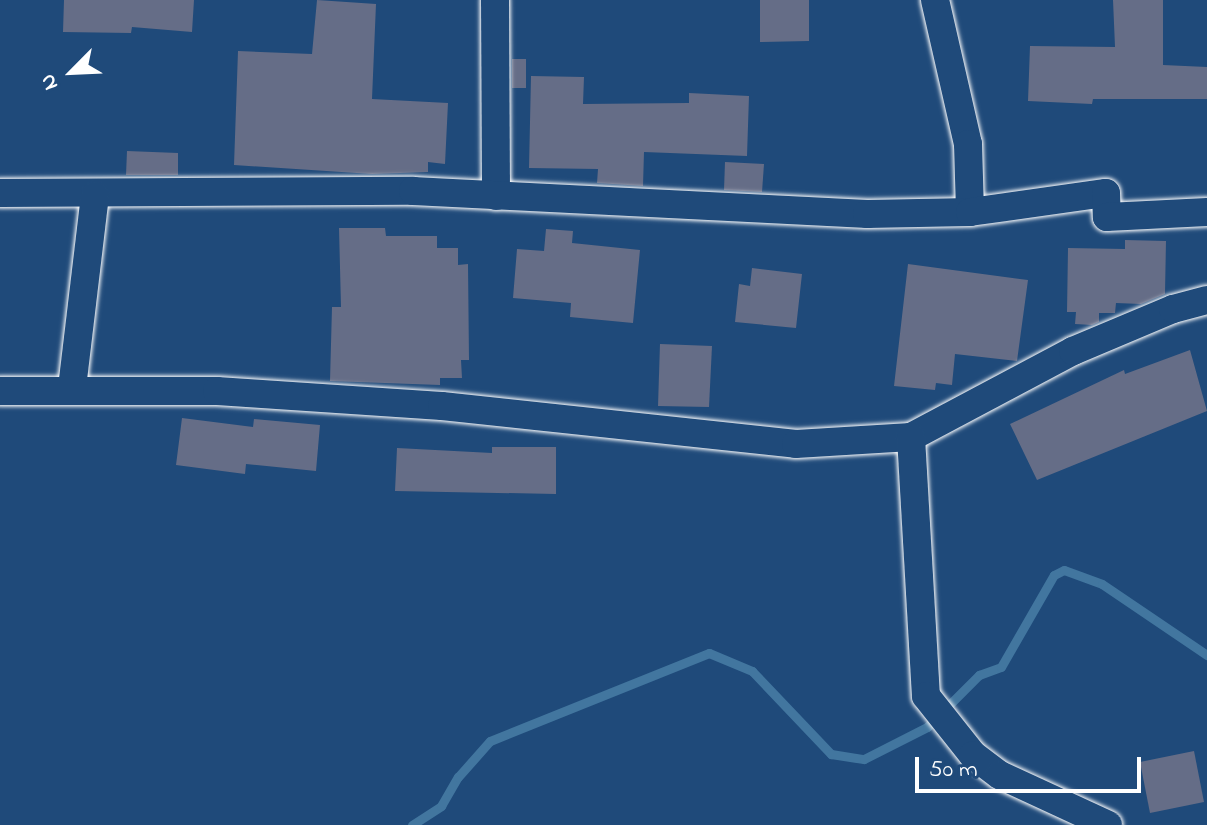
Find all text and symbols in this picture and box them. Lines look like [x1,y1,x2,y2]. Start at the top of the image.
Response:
north arrow [32,32,112,112]
text: N [32,68,68,95]
scale bar [919,741,1145,791]
text: 50 m [929,753,978,788]

